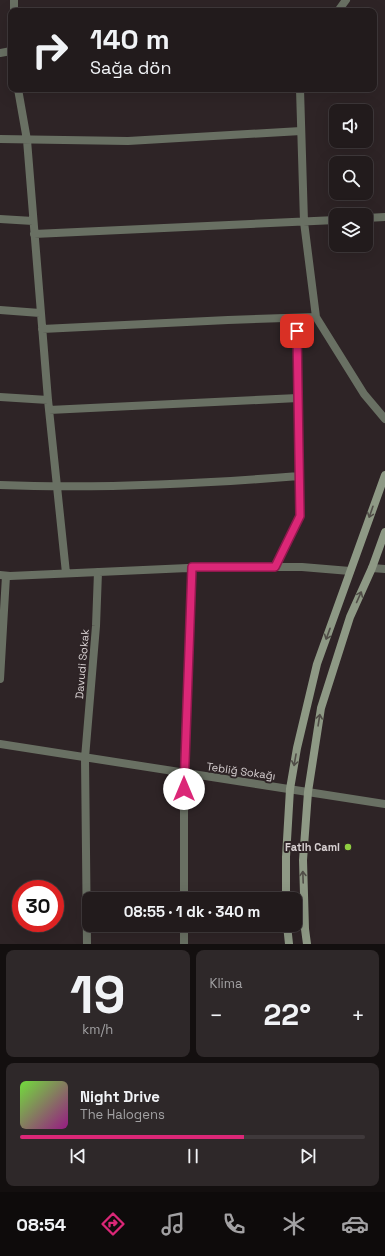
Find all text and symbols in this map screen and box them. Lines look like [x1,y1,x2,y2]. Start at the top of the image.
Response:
text: 140 m [90,21,170,57]
icon: right [24,24,76,76]
text: Sağa dön [90,56,171,79]
map controls [329,104,373,252]
button: sound [329,104,373,148]
button: search [329,156,373,200]
button: layers [329,208,373,252]
pin [280,314,314,348]
icon: arrive [286,320,308,342]
one-way arrow [367,505,375,517]
one-way arrow [356,591,363,603]
street label: Davudi Sokak [72,628,92,700]
one-way arrow [323,628,331,640]
one-way arrow [315,714,323,727]
one-way arrow [291,753,299,766]
street label: Tebliğ Sokağı [206,759,276,783]
position arrow [163,768,205,810]
place label: Fatih Cami [285,840,340,854]
marker: Fatih Cami [343,842,353,852]
one-way arrow [300,871,307,884]
speed limit sign: 30 [12,880,64,932]
text: 08:55 · 1 dk · 340 m [124,902,260,921]
text: 19 [70,962,126,1028]
text: Klima [210,975,242,992]
text: 22° [264,995,311,1034]
text: − [210,1001,223,1029]
text: + [351,1001,365,1029]
text: km/h [82,1021,113,1038]
text: Night Drive [80,1087,160,1106]
text: The Halogens [80,1106,165,1123]
icon: previous [67,1145,89,1167]
icon: pause [182,1145,204,1167]
icon: next [297,1145,319,1167]
icon: directions [99,1210,127,1238]
icon: music [159,1210,187,1238]
icon: phone [220,1210,248,1238]
icon: climate [280,1210,308,1238]
icon: car [341,1210,369,1238]
text: 08:54 [16,1213,66,1236]

